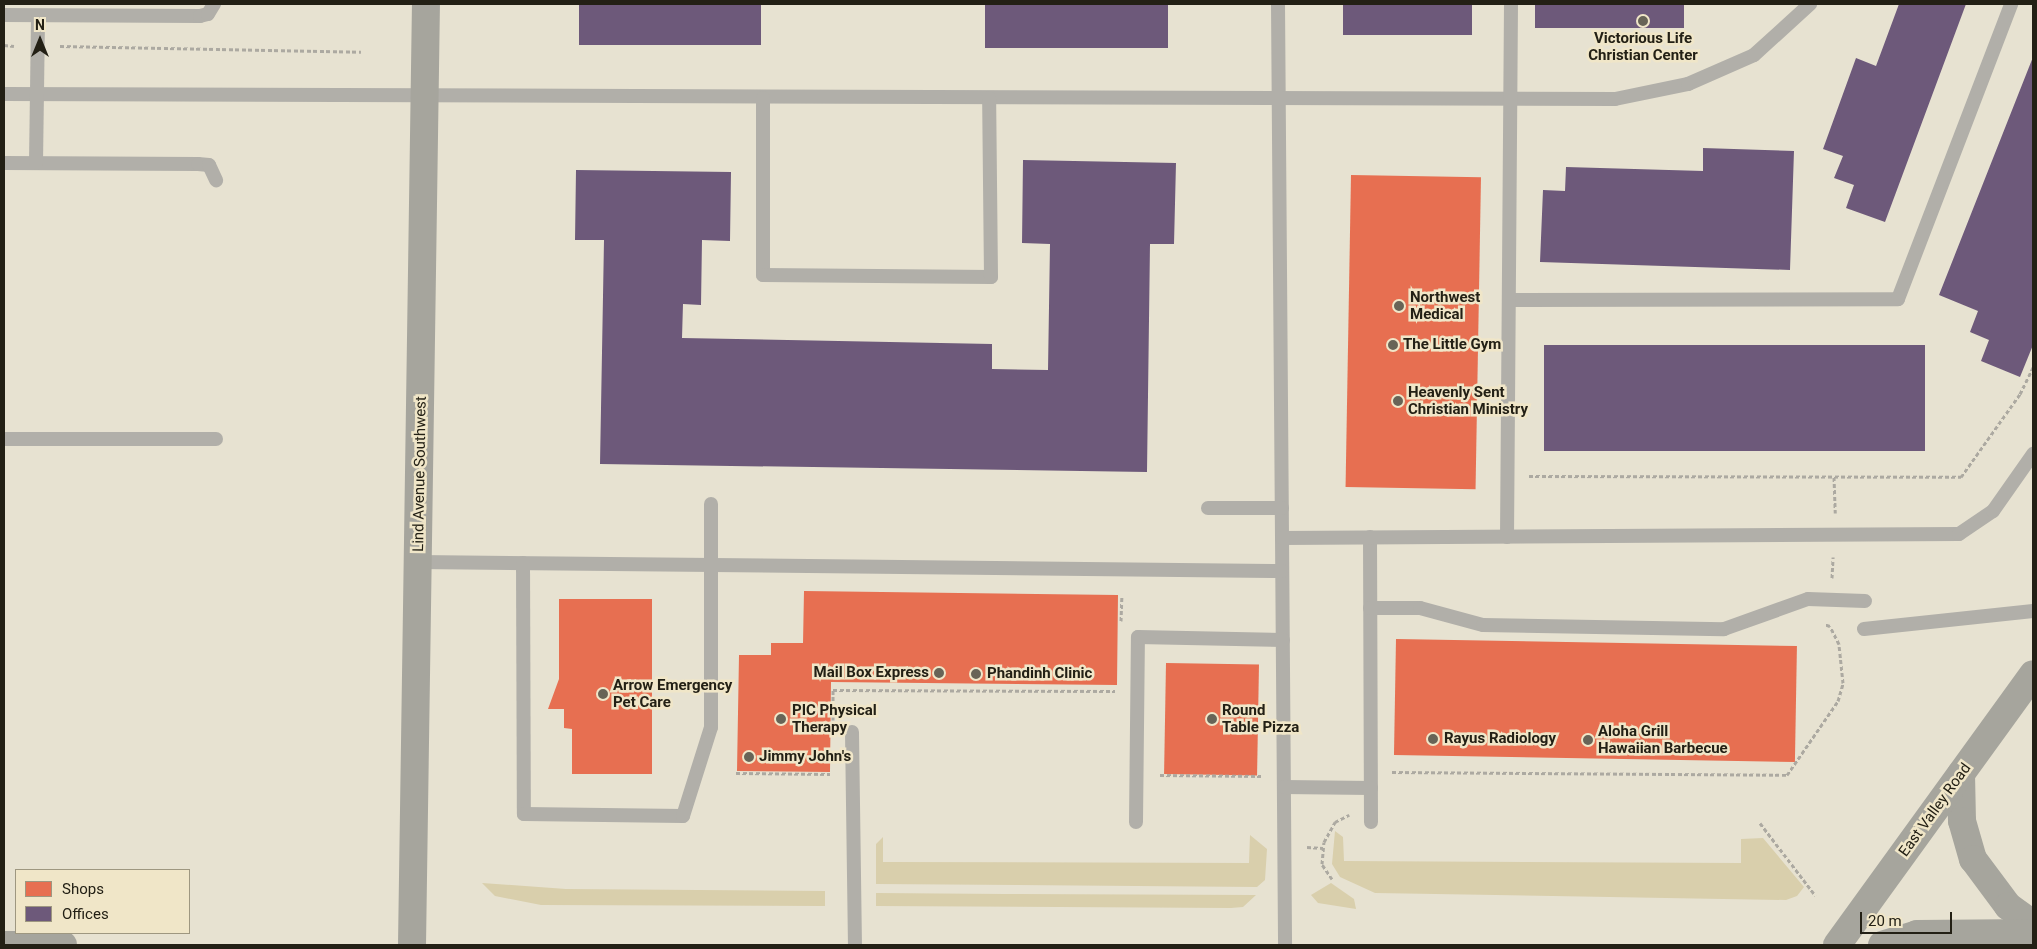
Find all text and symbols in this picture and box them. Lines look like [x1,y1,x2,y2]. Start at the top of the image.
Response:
north arrow [15,15,65,65]
marker: Victorious Life Christian Center [1637,15,1649,27]
text: N [35,17,45,33]
place label: Victorious Life Christian Center [1588,29,1698,64]
place label: Northwest Medical [1410,288,1480,323]
marker: Northwest Medical [1392,299,1406,313]
place label: The Little Gym [1403,336,1501,354]
marker: The Little Gym [1387,339,1399,351]
place label: Heavenly Sent Christian Ministry [1408,383,1528,418]
marker: Heavenly Sent Christian Ministry [1392,395,1404,407]
street label: Lind Avenue Southwest [410,396,430,552]
place label: Mail Box Express [814,664,929,682]
place label: Phandinh Clinic [987,665,1092,683]
marker: Mail Box Express [933,667,945,679]
marker: Phandinh Clinic [969,667,983,681]
place label: Arrow Emergency Pet Care [613,676,732,711]
marker: Arrow Emergency Pet Care [597,688,609,700]
place label: PIC Physical Therapy [792,701,877,736]
place label: Round Table Pizza [1222,701,1299,736]
marker: PIC Physical Therapy [774,712,788,726]
marker: Round Table Pizza [1206,713,1218,725]
place label: Aloha Grill Hawaiian Barbecue [1598,722,1728,757]
place label: Rayus Radiology [1444,730,1556,748]
marker: Rayus Radiology [1426,732,1440,746]
marker: Aloha Grill Hawaiian Barbecue [1582,734,1594,746]
place label: Jimmy John's [759,748,851,766]
marker: Jimmy John's [743,751,755,763]
street label: East Valley Road [1895,760,1975,860]
legend [15,869,190,934]
text: Shops [62,880,104,898]
scale bar [1862,902,1954,934]
text: Offices [62,905,109,923]
text: 20 m [1868,912,1902,930]

